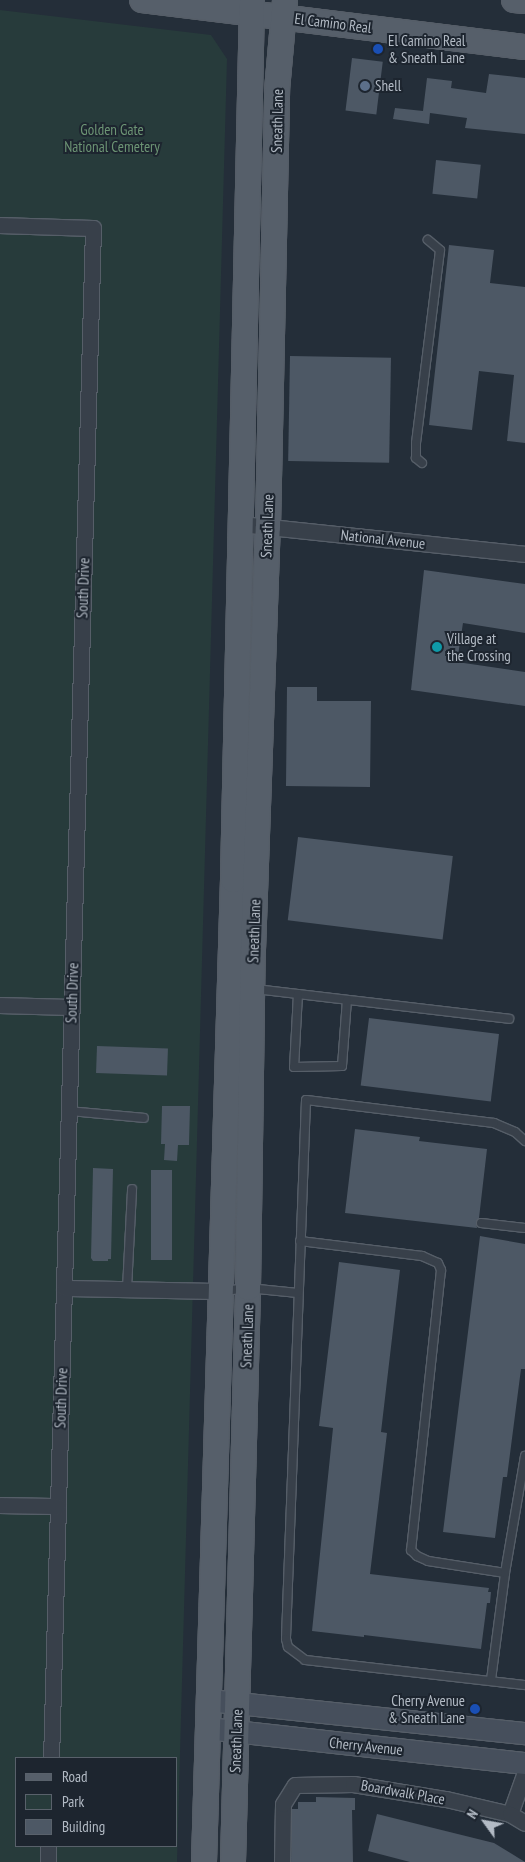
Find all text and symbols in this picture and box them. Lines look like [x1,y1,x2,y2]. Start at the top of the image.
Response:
street label: El Camino Real [294,9,372,37]
place label: El Camino Real & Sneath Lane [388,31,465,66]
marker: El Camino Real & Sneath Lane [372,43,384,55]
place label: Shell [375,77,401,95]
marker: Shell [359,80,371,92]
street label: Sneath Lane [267,89,287,153]
park label: Golden Gate National Cemetery [64,120,160,155]
street label: Sneath Lane [257,494,277,558]
street label: National Avenue [340,526,426,552]
street label: South Drive [73,557,93,619]
place label: Village at the Crossing [447,629,511,664]
marker: Village at the Crossing [431,641,443,653]
street label: Sneath Lane [244,899,264,963]
street label: South Drive [62,962,82,1024]
street label: Sneath Lane [237,1304,257,1368]
street label: South Drive [51,1367,71,1429]
place label: Cherry Avenue & Sneath Lane [388,1691,465,1726]
marker: Cherry Avenue & Sneath Lane [469,1703,481,1715]
street label: Sneath Lane [226,1709,246,1773]
street label: Cherry Avenue [328,1733,404,1759]
legend [15,1757,178,1847]
text: Road [62,1767,88,1786]
street label: Boardwalk Place [360,1776,446,1808]
text: Park [62,1792,84,1811]
north arrow [460,1797,510,1847]
text: N [463,1806,482,1822]
text: Building [62,1817,105,1836]

